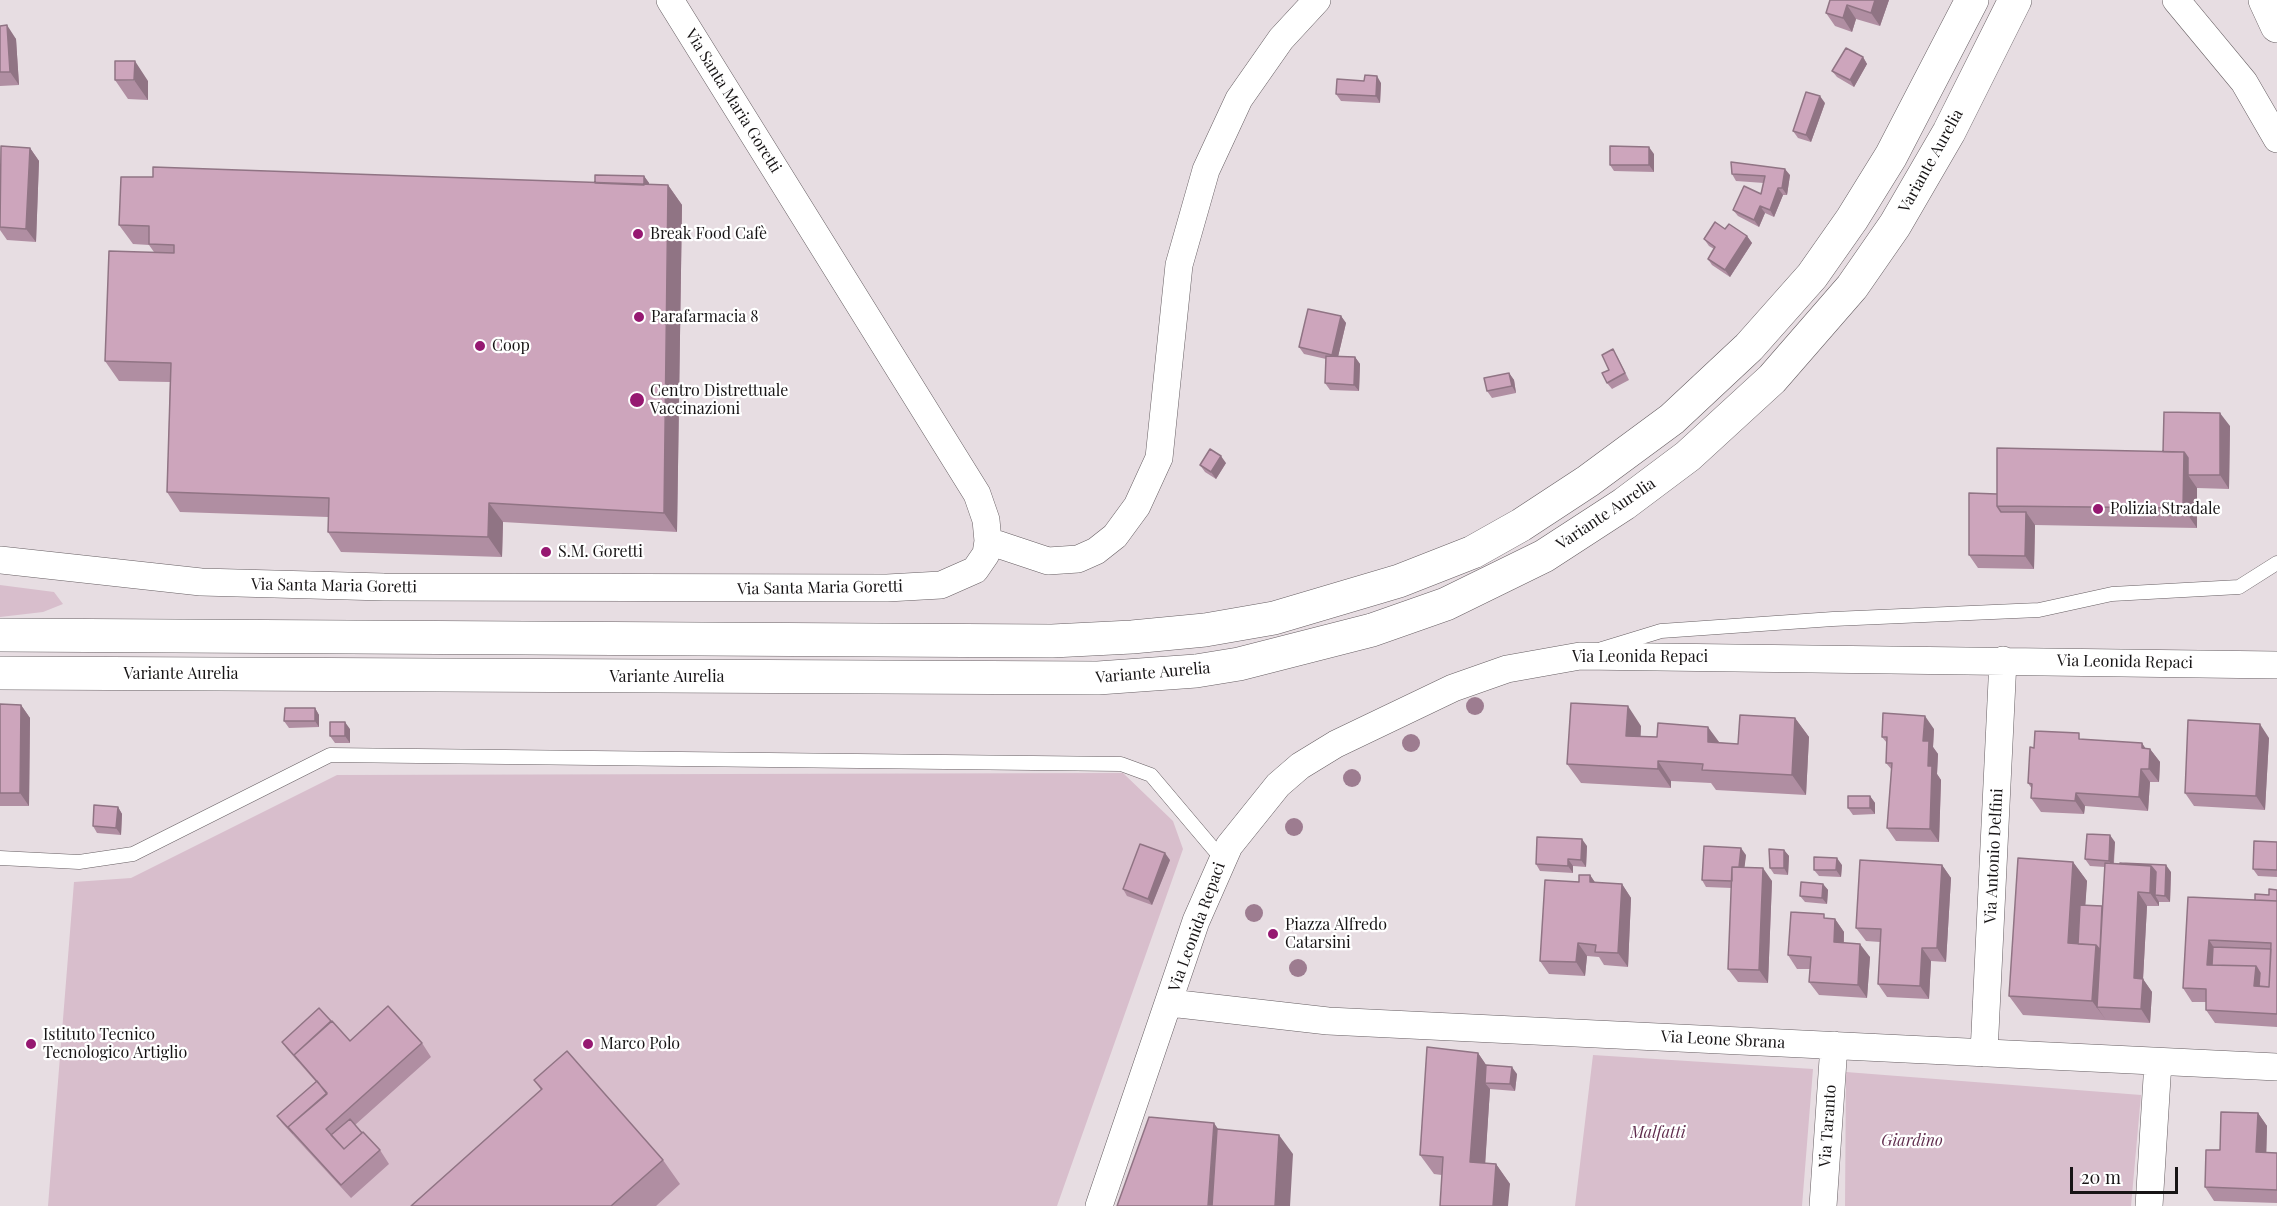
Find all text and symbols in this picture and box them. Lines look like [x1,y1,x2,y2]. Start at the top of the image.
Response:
street label: Via Santa Maria Goretti [681,26,785,176]
street label: Variante Aurelia [1895,106,1967,216]
place label: Break Food Cafè [650,224,767,244]
marker: Break Food Cafè [631,227,645,241]
place label: Parafarmacia 8 [651,307,759,327]
marker: Parafarmacia 8 [632,310,646,324]
place label: Coop [492,336,530,356]
marker: Coop [473,339,487,353]
place label: Centro Distrettuale Vaccinazioni [650,381,788,419]
marker: Centro Distrettuale Vaccinazioni [628,391,646,409]
street label: Variante Aurelia [1553,474,1659,554]
place label: Polizia Stradale [2110,499,2220,519]
marker: Polizia Stradale [2091,502,2105,516]
place label: S.M. Goretti [558,542,643,562]
marker: S.M. Goretti [539,545,553,559]
street label: Via Santa Maria Goretti [251,575,417,597]
street label: Via Santa Maria Goretti [737,577,903,599]
street label: Via Leonida Repaci [1572,647,1708,667]
street label: Via Leonida Repaci [2057,651,2193,673]
street label: Variante Aurelia [1095,658,1211,688]
street label: Variante Aurelia [123,664,239,684]
street label: Variante Aurelia [609,667,725,687]
street label: Via Antonio Delfini [1981,788,2007,924]
street label: Via Leonida Repaci [1165,860,1229,994]
place label: Piazza Alfredo Catarsini [1285,915,1387,953]
marker: Piazza Alfredo Catarsini [1266,927,1280,941]
place label: Istituto Tecnico Tecnologico Artiglio [43,1025,187,1063]
street label: Via Leone Sbrana [1660,1027,1786,1053]
place label: Marco Polo [600,1034,680,1054]
marker: Istituto Tecnico Tecnologico Artiglio [24,1037,38,1051]
marker: Marco Polo [581,1037,595,1051]
street label: Via Taranto [1816,1084,1840,1168]
park label: Malfatti [1630,1123,1686,1143]
park label: Giardino [1881,1131,1943,1151]
scale bar [2073,1155,2181,1193]
text: 20 m [2081,1165,2121,1189]

